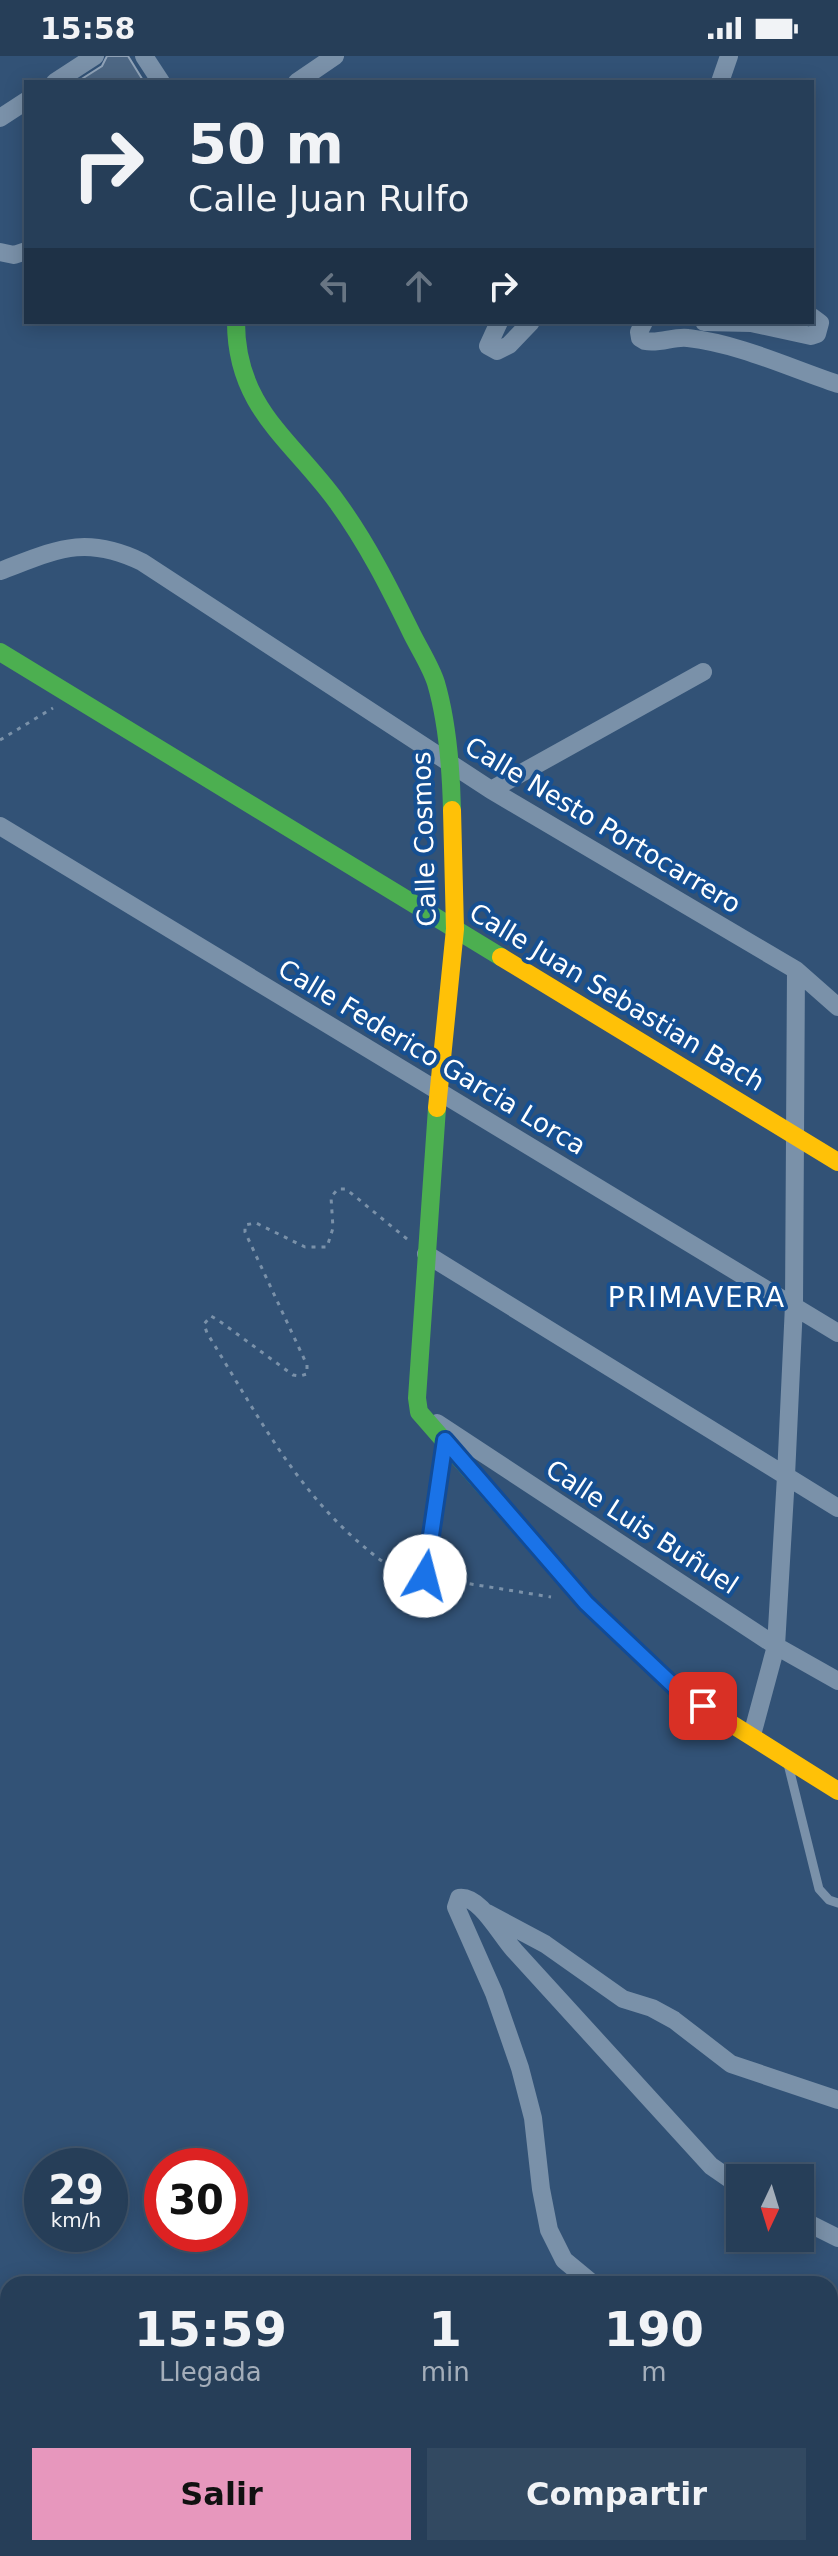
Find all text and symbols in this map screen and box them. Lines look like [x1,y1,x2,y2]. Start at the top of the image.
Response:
text: 15:58 [40,11,136,46]
text: 50 m [188,111,344,176]
icon: right [56,112,160,216]
text: Calle Juan Rulfo [188,178,469,219]
icon: left [313,264,357,308]
icon: ahead [397,264,441,308]
icon: right [481,264,525,308]
street label: Calle Nesto Portocarrero [460,731,746,919]
street label: Calle Cosmos [406,751,442,927]
street label: Calle Juan Sebastian Bach [464,897,770,1097]
street label: Calle Federico Garcia Lorca [273,953,591,1161]
district label: PRIMAVERA [608,1281,786,1314]
street label: Calle Luis Buñuel [540,1454,744,1600]
position arrow [383,1534,467,1618]
pin [669,1672,737,1740]
icon: arrive [681,1684,725,1728]
speed limit sign: 30 [144,2148,248,2252]
north arrow [726,2164,814,2252]
map controls [726,2164,814,2252]
text: 29 [48,2167,104,2213]
text: km/h [51,2208,101,2232]
text: 15:59 [134,2301,287,2357]
text: 1 [429,2301,462,2357]
text: 190 [604,2301,704,2357]
text: Llegada [159,2357,262,2387]
text: min [421,2357,470,2387]
text: m [641,2357,667,2387]
button: Salir [32,2448,411,2540]
button: Compartir [427,2448,806,2540]

